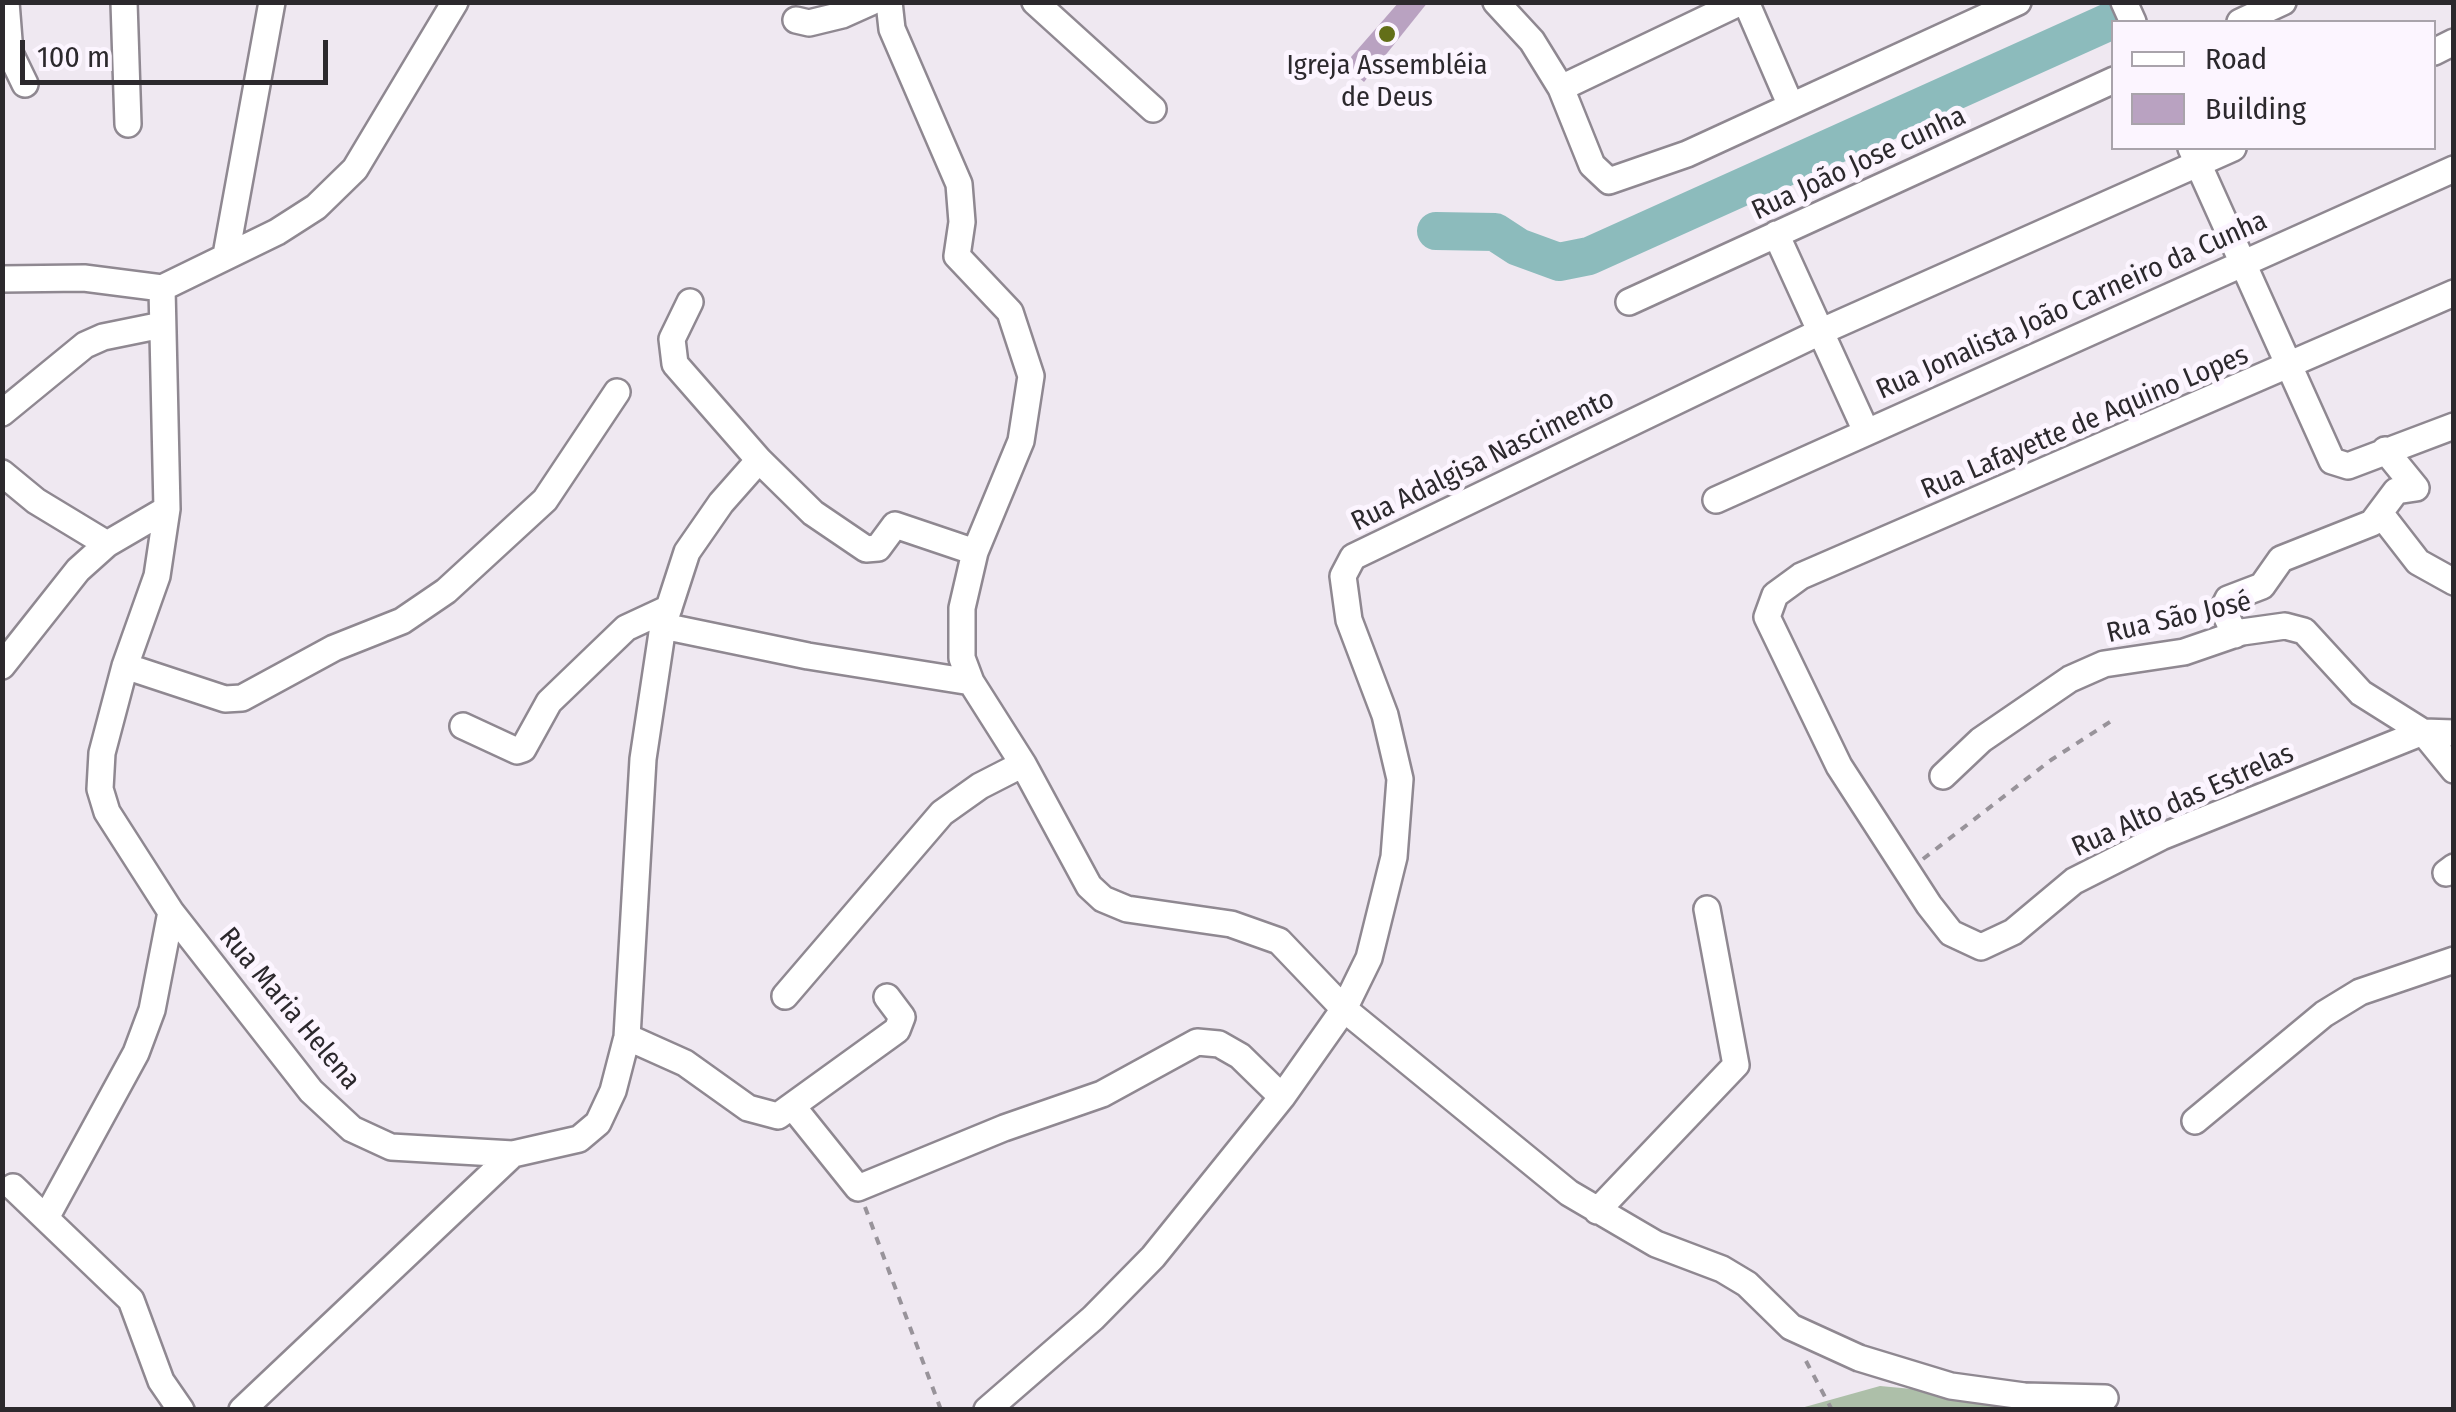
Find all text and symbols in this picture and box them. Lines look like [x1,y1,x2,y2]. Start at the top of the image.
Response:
scale bar [25,20,332,82]
legend [2111,20,2436,150]
marker: Igreja Assembléia de Deus [1376,23,1398,45]
text: 100 m [37,39,110,75]
text: Road [2205,41,2267,77]
place label: Igreja Assembléia de Deus [1286,49,1488,115]
text: Building [2205,91,2306,127]
street label: Rua João Jose cunha [1747,100,1971,228]
street label: Rua Jonalista João Carneiro da Cunha [1872,204,2272,408]
street label: Rua Lafayette de Aquino Lopes [1916,339,2254,507]
street label: Rua Adalgisa Nascimento [1346,383,1620,539]
street label: Rua São José [2103,585,2255,651]
street label: Rua Alto das Estrelas [2067,737,2299,865]
street label: Rua Maria Helena [211,921,367,1097]

